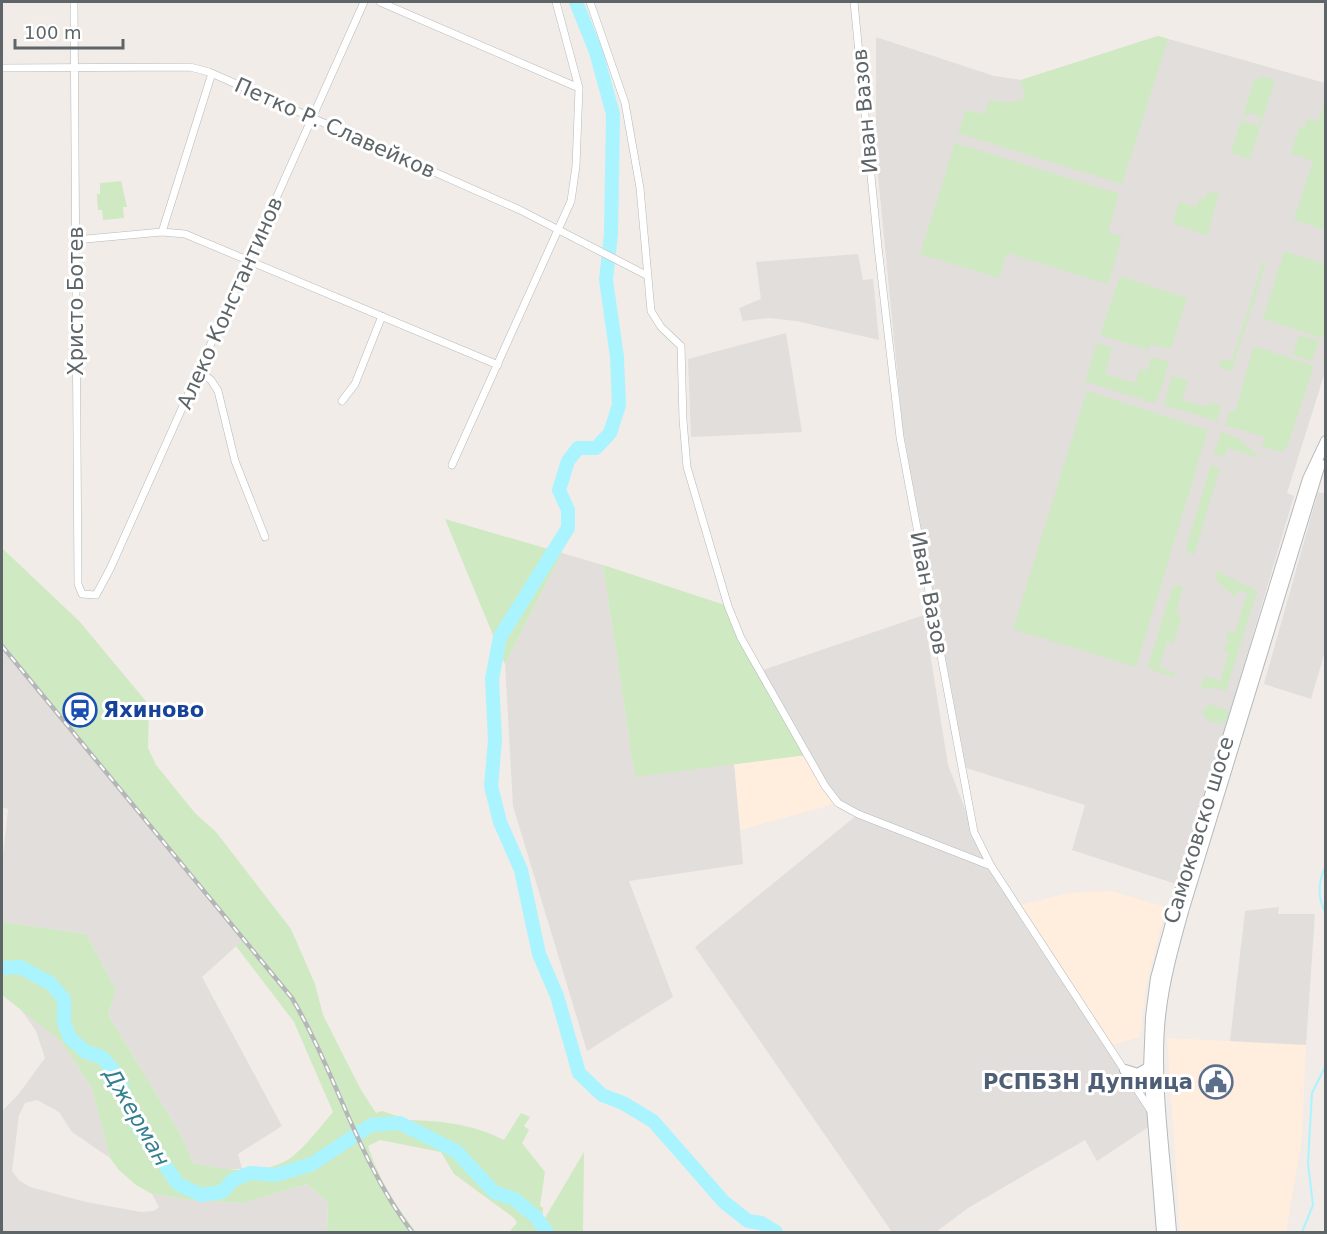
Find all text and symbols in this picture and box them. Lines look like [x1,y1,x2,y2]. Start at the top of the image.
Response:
scale bar [15,12,123,50]
text: 100 m [24,22,82,43]
street label: Иван Вазов [848,48,882,174]
street label: Петко Р. Славейков [231,73,439,183]
street label: Алеко Константинов [172,193,288,413]
street label: Христо Ботев [64,226,88,376]
street label: Иван Вазов [905,529,953,657]
station icon: Яхиново [62,692,98,728]
place label: Яхиново [103,698,204,722]
street label: Самоковско шосе [1159,734,1239,926]
water label: Джерман [98,1063,175,1170]
public building icon: РСПБЗН Дупница [1198,1064,1234,1100]
place label: РСПБЗН Дупница [983,1070,1193,1094]

